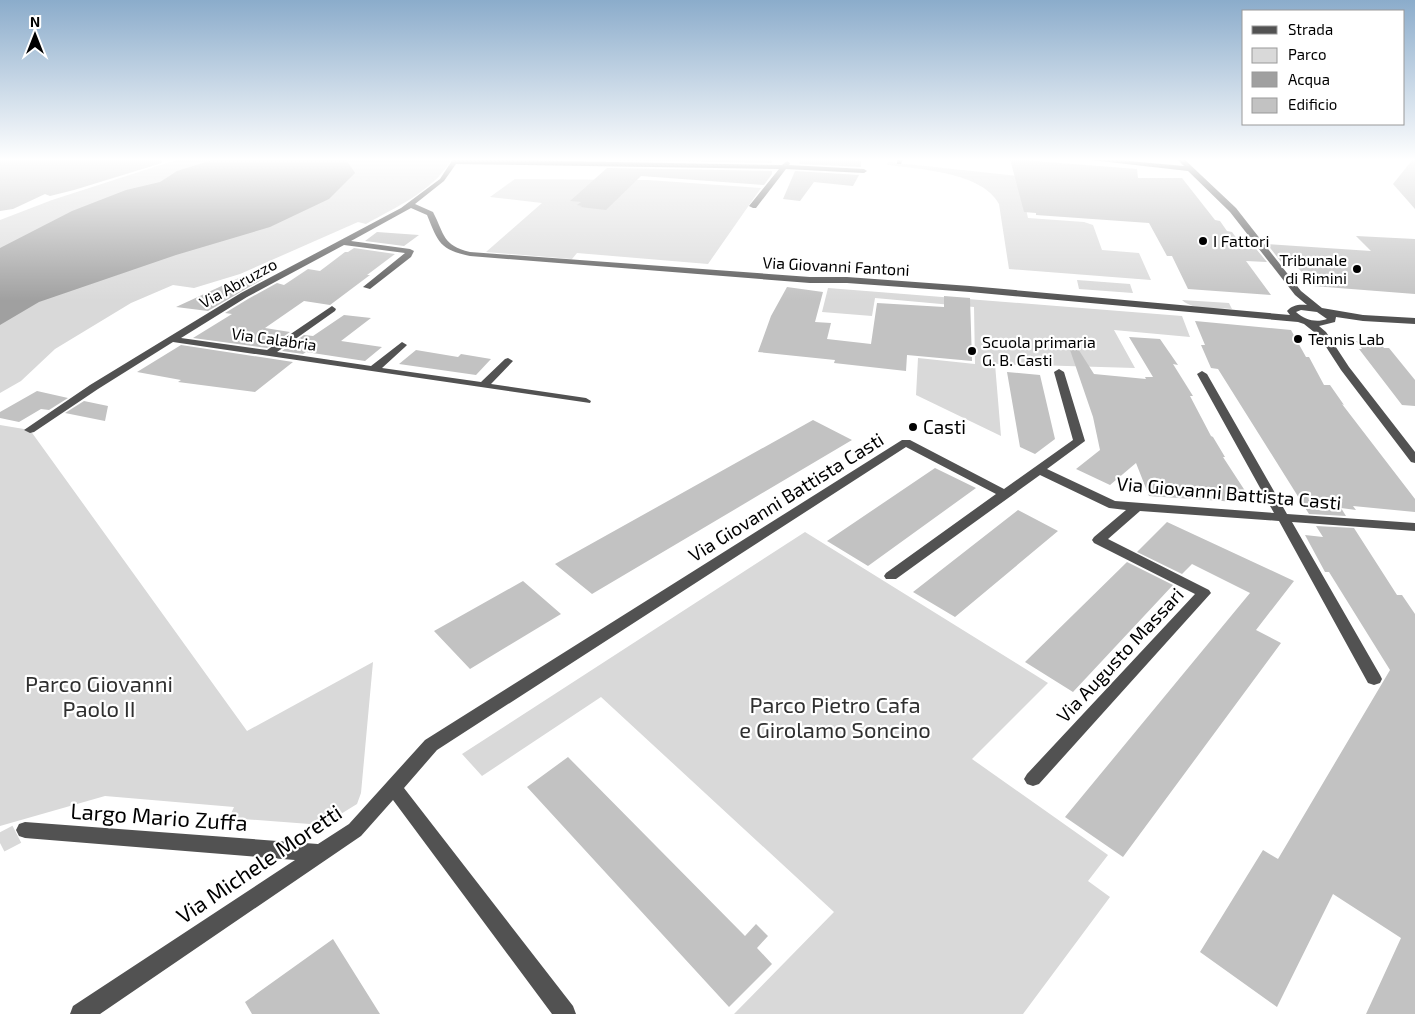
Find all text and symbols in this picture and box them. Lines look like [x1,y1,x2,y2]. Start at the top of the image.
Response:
north arrow [10,10,60,60]
legend [1242,10,1405,125]
text: N [30,13,40,30]
text: Strada [1288,20,1333,38]
text: Parco [1288,45,1327,63]
text: Acqua [1288,70,1330,88]
text: Edificio [1288,95,1337,113]
place label: I Fattori [1213,231,1269,250]
marker: I Fattori [1197,235,1209,247]
place label: Tribunale di Rimini [1279,250,1347,287]
street label: Via Giovanni Fantoni [762,252,910,279]
street label: Via Abruzzo [196,253,280,312]
marker: Tribunale di Rimini [1351,263,1363,275]
street label: Via Calabria [230,323,318,354]
place label: Tennis Lab [1308,329,1384,348]
place label: Scuola primaria G. B. Casti [982,332,1096,369]
marker: Tennis Lab [1292,333,1304,345]
marker: Scuola primaria G. B. Casti [966,345,978,357]
place label: Casti [923,415,966,438]
marker: Casti [907,421,919,433]
street label: Via Giovanni Battista Casti [684,427,887,566]
street label: Via Giovanni Battista Casti [1116,471,1342,514]
street label: Via Augusto Massari [1051,583,1188,727]
park label: Parco Giovanni Paolo II [25,670,173,721]
park label: Parco Pietro Cafa e Girolamo Soncino [739,691,931,742]
street label: Largo Mario Zuffa [70,797,249,835]
street label: Via Michele Moretti [171,798,346,928]

